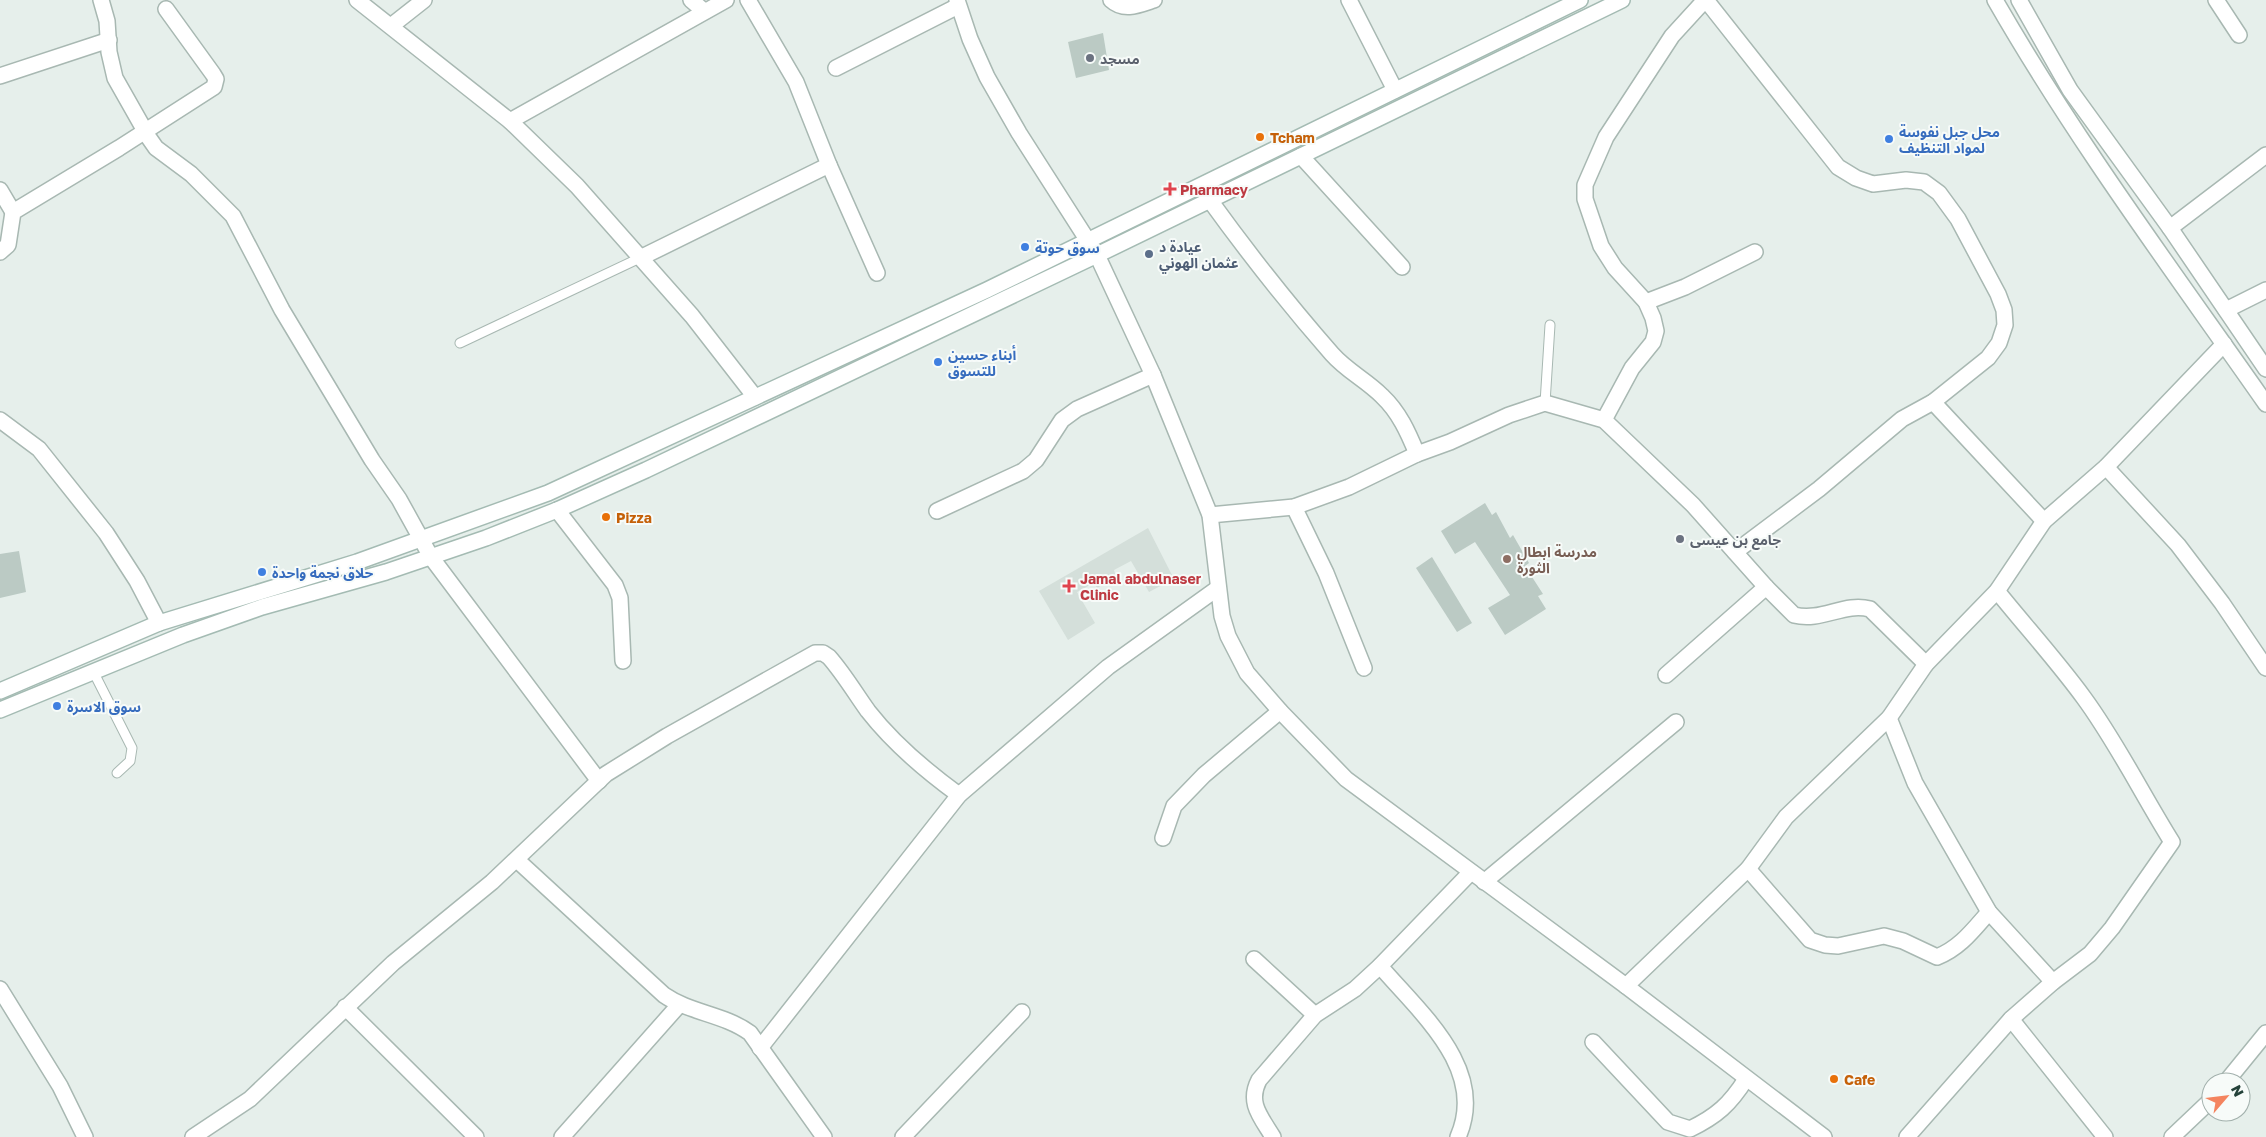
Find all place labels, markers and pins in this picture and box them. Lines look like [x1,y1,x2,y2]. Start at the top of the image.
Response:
place label: مسجد [1100,50,1140,67]
marker: مسجد [1084,52,1096,64]
place label: محل جبل نفوسة لمواد التنظيف [1899,123,2000,156]
place label: Tcham [1270,129,1315,146]
marker: Tcham [1254,131,1266,143]
marker: محل جبل نفوسة لمواد التنظيف [1883,133,1895,145]
place label: Pharmacy [1180,181,1249,198]
marker: Pharmacy [1164,183,1176,195]
place label: عيادة د عثمان الهوني [1159,238,1239,274]
place label: سوق حوتة [1035,239,1100,256]
marker: سوق حوتة [1019,241,1031,253]
marker: عيادة د عثمان الهوني [1143,248,1155,260]
place label: أبناء حسين للتسوق [948,345,1016,379]
marker: أبناء حسين للتسوق [932,356,944,368]
place label: Pizza [616,509,652,526]
marker: Pizza [600,511,612,523]
place label: جامع بن عيسى [1690,531,1781,550]
marker: جامع بن عيسى [1674,533,1686,545]
place label: مدرسة ابطال الثورة [1517,543,1597,577]
marker: مدرسة ابطال الثورة [1501,553,1513,565]
place label: حلاق نجمة واحدة [272,564,373,581]
marker: حلاق نجمة واحدة [256,566,268,578]
place label: Jamal abdulnaser Clinic [1080,570,1202,603]
marker: Jamal abdulnaser Clinic [1062,579,1076,593]
place label: سوق الاسرة [67,698,141,716]
marker: سوق الاسرة [51,700,63,712]
place label: Cafe [1844,1071,1875,1088]
marker: Cafe [1828,1073,1840,1085]

